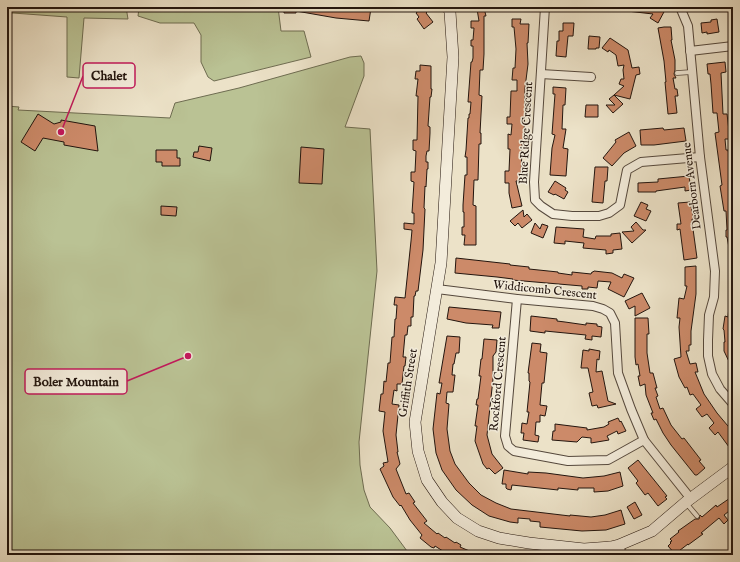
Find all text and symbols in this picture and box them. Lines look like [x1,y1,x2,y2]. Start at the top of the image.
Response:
callout: Chalet [83,63,135,88]
text: Chalet [91,68,127,85]
street label: Blue Ridge Crescent [516,81,536,185]
street label: Dearborn Avenue [679,141,705,230]
street label: Widdicomb Crescent [492,277,598,303]
street label: Rockford Crescent [486,336,510,432]
street label: Griffith Street [395,348,421,418]
callout: Boler Mountain [25,369,127,394]
text: Boler Mountain [33,374,119,391]

